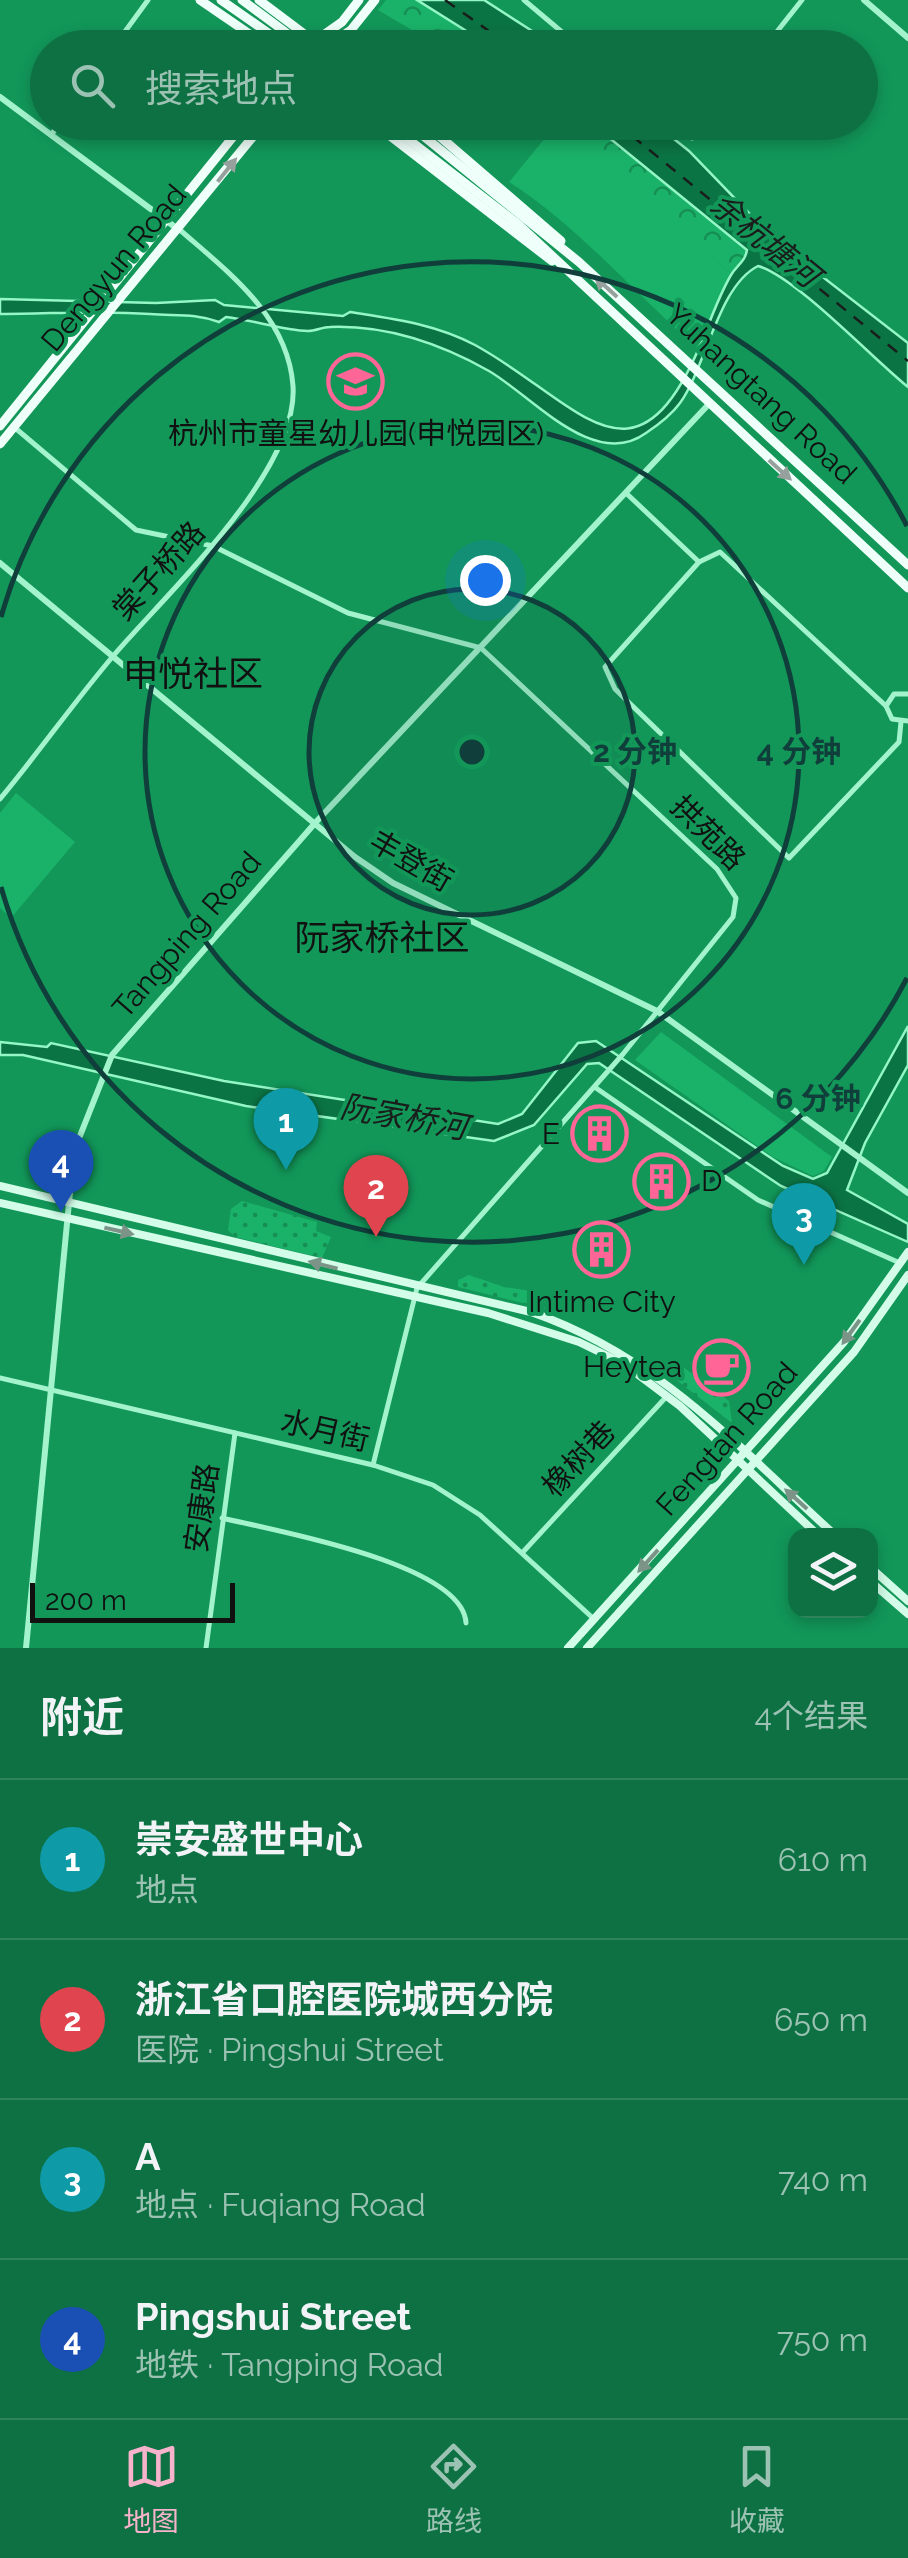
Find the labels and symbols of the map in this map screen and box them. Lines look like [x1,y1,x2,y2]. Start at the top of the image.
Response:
one-way arrow [216,157,237,182]
street label: Dengyun Road [34,177,193,358]
water label: 余杭塘河 [704,185,831,298]
one-way arrow [594,276,619,298]
street label: Yuhangtang Road [659,296,864,491]
school or university icon: 杭州市童星幼儿园(申悦园区) [326,351,386,411]
place label: 杭州市童星幼儿园(申悦园区) [168,416,544,451]
one-way arrow [767,459,792,481]
street label: 棠子桥路 [105,514,212,627]
your location [460,555,511,606]
district label: 申悦社区 [123,653,263,694]
centre of rings [454,734,490,770]
text: 2 分钟 [593,734,677,769]
text: 4 分钟 [757,734,841,769]
street label: 拱苑路 [664,788,753,877]
street label: 丰登街 [364,823,459,898]
street label: Tangping Road [105,845,268,1025]
district label: 阮家桥社区 [294,917,470,958]
text: 6 分钟 [775,1081,861,1116]
water label: 阮家桥河 [338,1087,476,1147]
pin: 1 [254,1088,318,1170]
building icon: E [569,1104,629,1164]
place label: E [542,1116,560,1151]
pin: 4 [28,1130,94,1212]
building icon: D [632,1151,692,1211]
pin: 2 [344,1154,408,1237]
place label: D [701,1163,722,1198]
pin: 3 [772,1182,836,1265]
building icon: Intime City [572,1220,632,1280]
one-way arrow [104,1224,135,1239]
one-way arrow [307,1256,338,1272]
place label: Intime City [528,1284,676,1319]
one-way arrow [841,1319,861,1345]
cafe icon: Heytea [691,1337,751,1397]
place label: Heytea [583,1349,682,1384]
street label: Fengtan Road [649,1355,804,1522]
street label: 水月街 [277,1403,373,1458]
street label: 橡树巷 [535,1414,622,1504]
street label: 安康路 [178,1461,225,1555]
one-way arrow [784,1488,808,1511]
one-way arrow [637,1549,660,1573]
scale bar [30,1578,235,1622]

